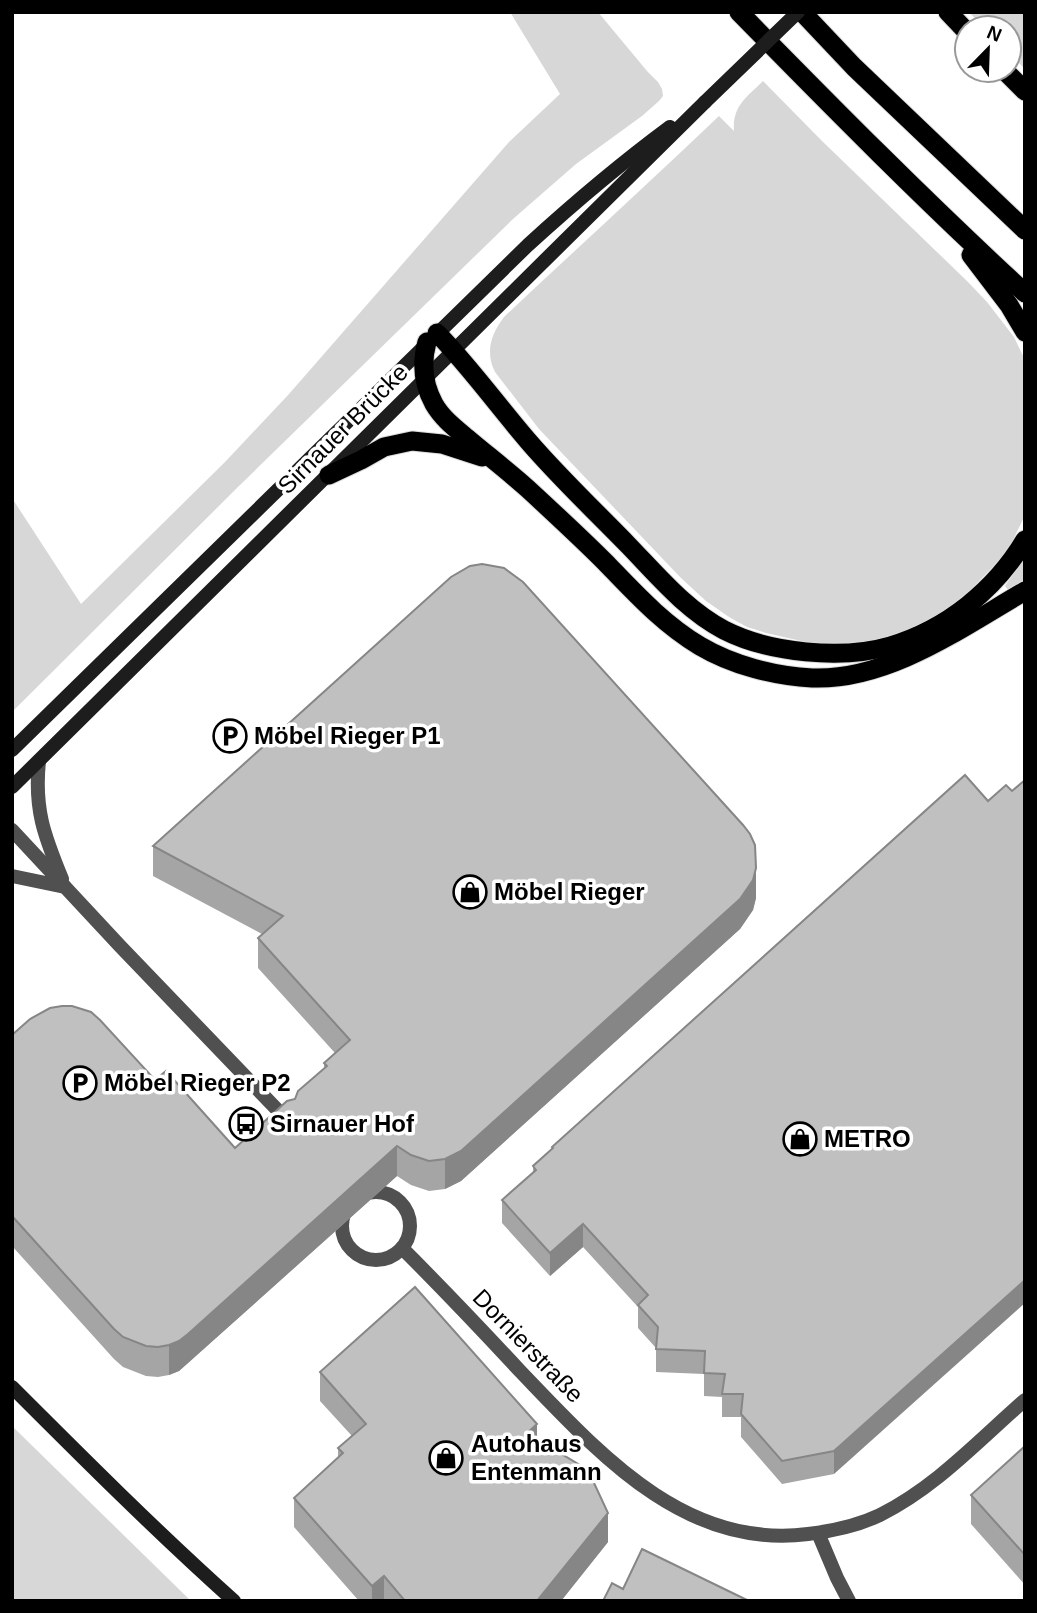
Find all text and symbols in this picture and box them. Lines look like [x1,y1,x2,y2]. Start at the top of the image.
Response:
north arrow [953,14,1023,84]
text: N [984,21,1005,46]
street label: Sirnauer Brücke [272,358,413,499]
parking icon: Möbel Rieger P1 [211,717,249,755]
place label: Möbel Rieger P1 [254,722,441,749]
shop icon: Möbel Rieger [451,873,489,911]
place label: Möbel Rieger [494,878,645,905]
parking icon: Möbel Rieger P2 [61,1064,99,1102]
place label: Möbel Rieger P2 [104,1069,291,1096]
bus stop icon: Sirnauer Hof [227,1105,265,1143]
place label: Sirnauer Hof [270,1110,415,1137]
shop icon: METRO [781,1120,819,1158]
place label: METRO [824,1125,911,1152]
street label: Dornierstraße [468,1284,589,1408]
place label: Autohaus Entenmann [471,1430,602,1485]
shop icon: Autohaus Entenmann [427,1439,465,1477]

